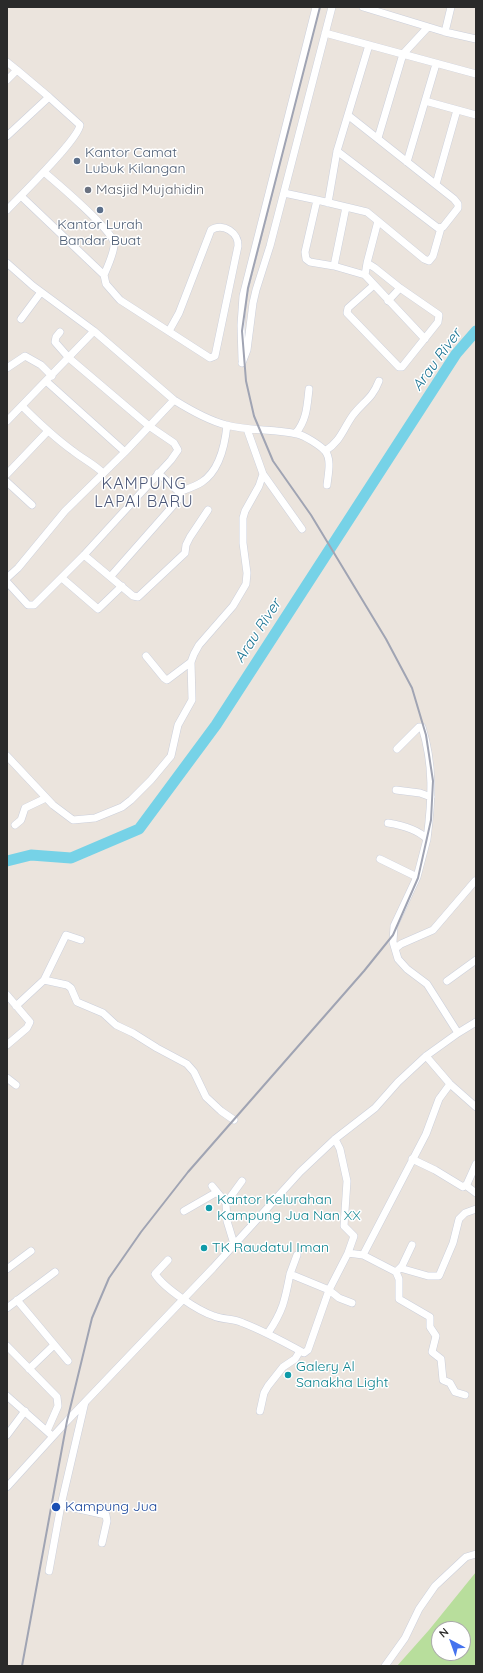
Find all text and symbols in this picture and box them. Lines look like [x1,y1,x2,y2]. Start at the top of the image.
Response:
place label: Kantor Camat Lubuk Kilangan [85,145,186,178]
marker: Kantor Camat Lubuk Kilangan [72,156,82,166]
place label: Masjid Mujahidin [96,182,204,198]
marker: Masjid Mujahidin [83,185,93,195]
marker: Kantor Lurah Bandar Buat [95,205,105,215]
place label: Kantor Lurah Bandar Buat [57,217,143,250]
water label: Arau River [408,325,466,395]
district label: KAMPUNG LAPAI BARU [94,474,194,512]
water label: Arau River [231,596,285,666]
place label: Kantor Kelurahan Kampung Jua Nan XX [217,1192,361,1224]
marker: Kantor Kelurahan Kampung Jua Nan XX [204,1203,214,1213]
place label: TK Raudatul Iman [212,1240,329,1256]
marker: TK Raudatul Iman [199,1243,209,1253]
place label: Galery Al Sanakha Light [296,1359,388,1392]
marker: Galery Al Sanakha Light [283,1370,293,1380]
place label: Kampung Jua [65,1499,157,1515]
marker: Kampung Jua [50,1501,62,1513]
north arrow [431,1621,471,1661]
text: N [436,1625,451,1641]

